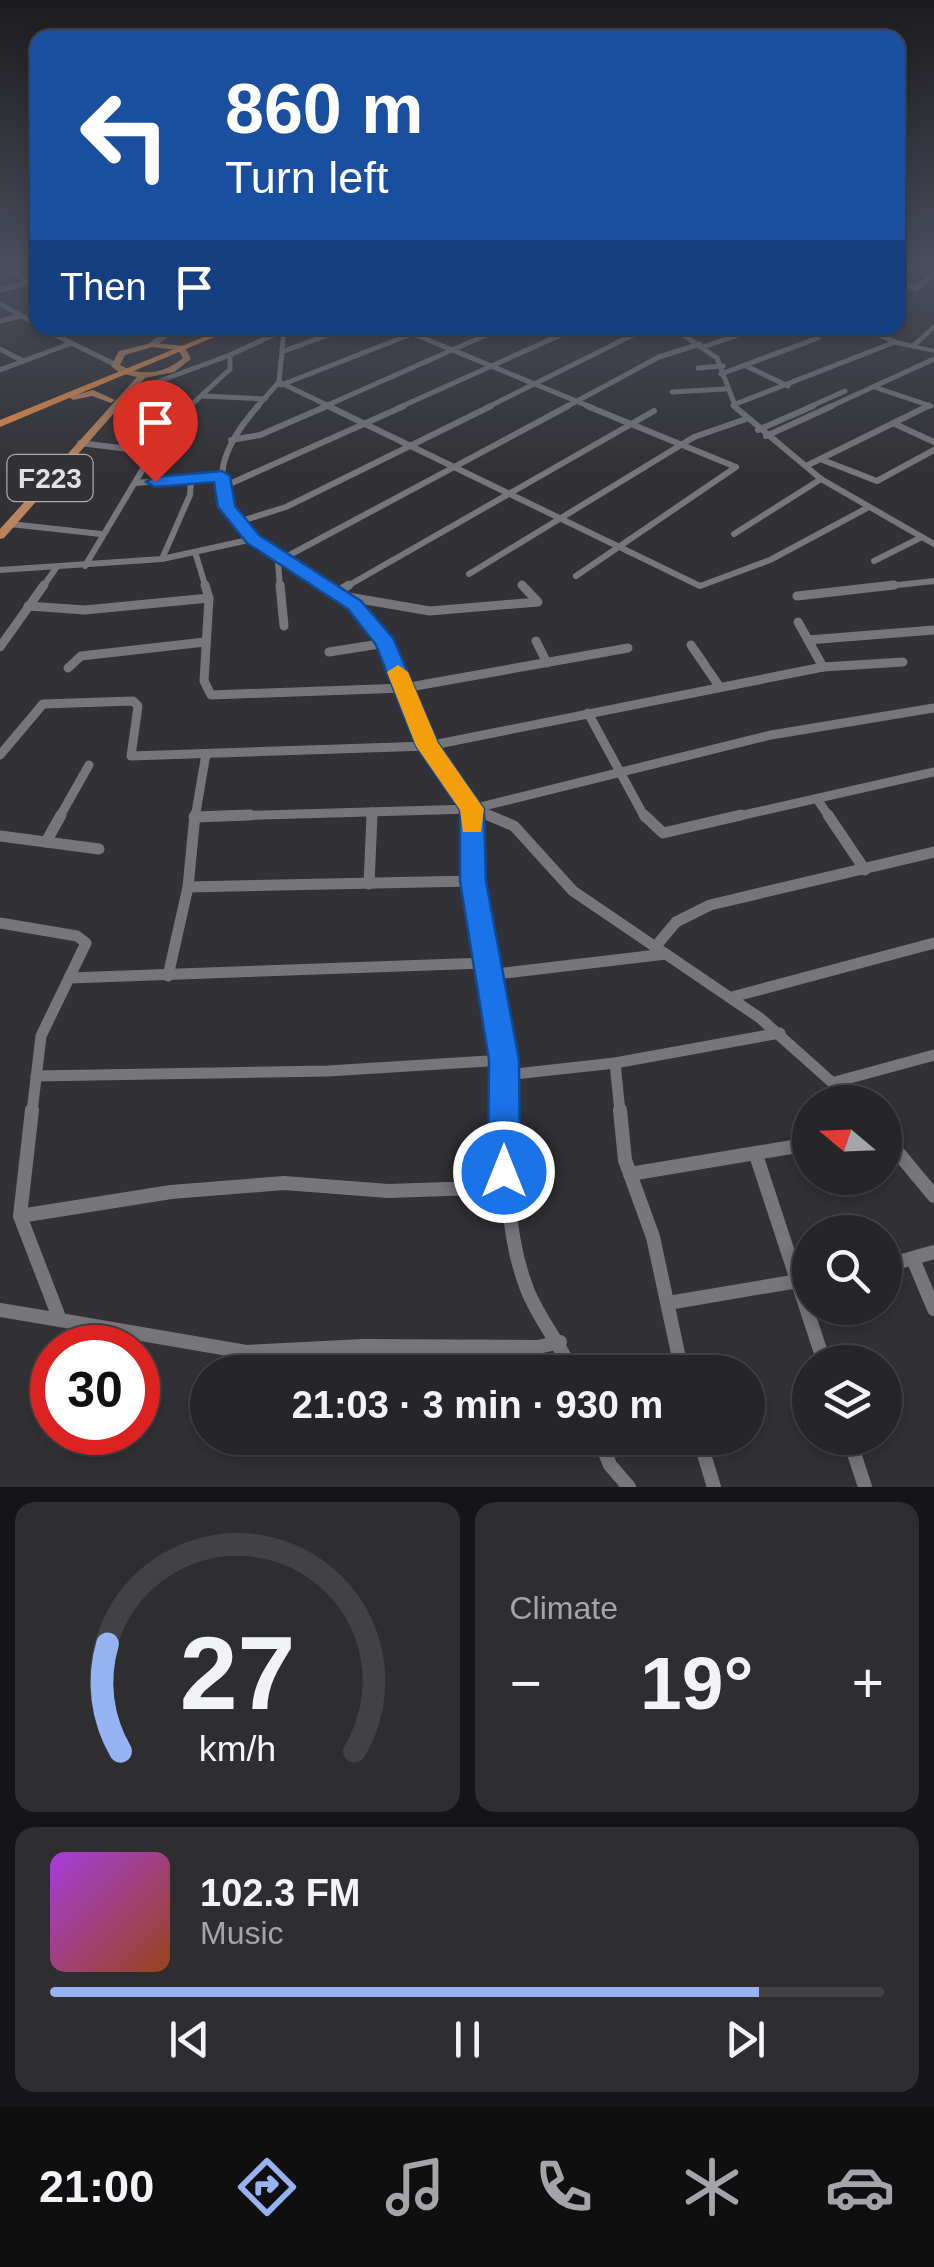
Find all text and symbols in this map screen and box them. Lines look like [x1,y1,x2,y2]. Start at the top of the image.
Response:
icon: left [60,70,190,200]
text: 860 m [225,70,423,148]
text: Turn left [225,152,388,203]
icon: arrive [167,260,222,315]
text: Then [60,266,147,308]
pin [113,380,198,483]
icon: arrive [128,395,183,450]
road number: F223 [8,455,92,501]
north arrow [792,1085,902,1195]
map controls [792,1085,902,1455]
position arrow [452,1120,556,1224]
button: search [792,1215,902,1325]
speed limit sign: 30 [30,1325,160,1455]
button: layers [792,1345,902,1455]
text: 21:03 · 3 min · 930 m [292,1384,663,1426]
text: Climate [510,1590,618,1626]
text: 27 [179,1615,295,1731]
text: 19° [640,1641,753,1725]
text: − [510,1652,542,1714]
text: + [852,1652,884,1714]
text: km/h [199,1729,276,1769]
text: 102.3 FM [200,1872,361,1914]
text: Music [200,1915,284,1951]
icon: previous [162,2012,217,2067]
icon: pause [440,2012,495,2067]
icon: next [718,2012,773,2067]
icon: directions [232,2152,302,2222]
icon: music [380,2152,450,2222]
icon: phone [529,2152,599,2222]
icon: climate [677,2152,747,2222]
icon: car [825,2152,895,2222]
text: 21:00 [39,2161,154,2212]

